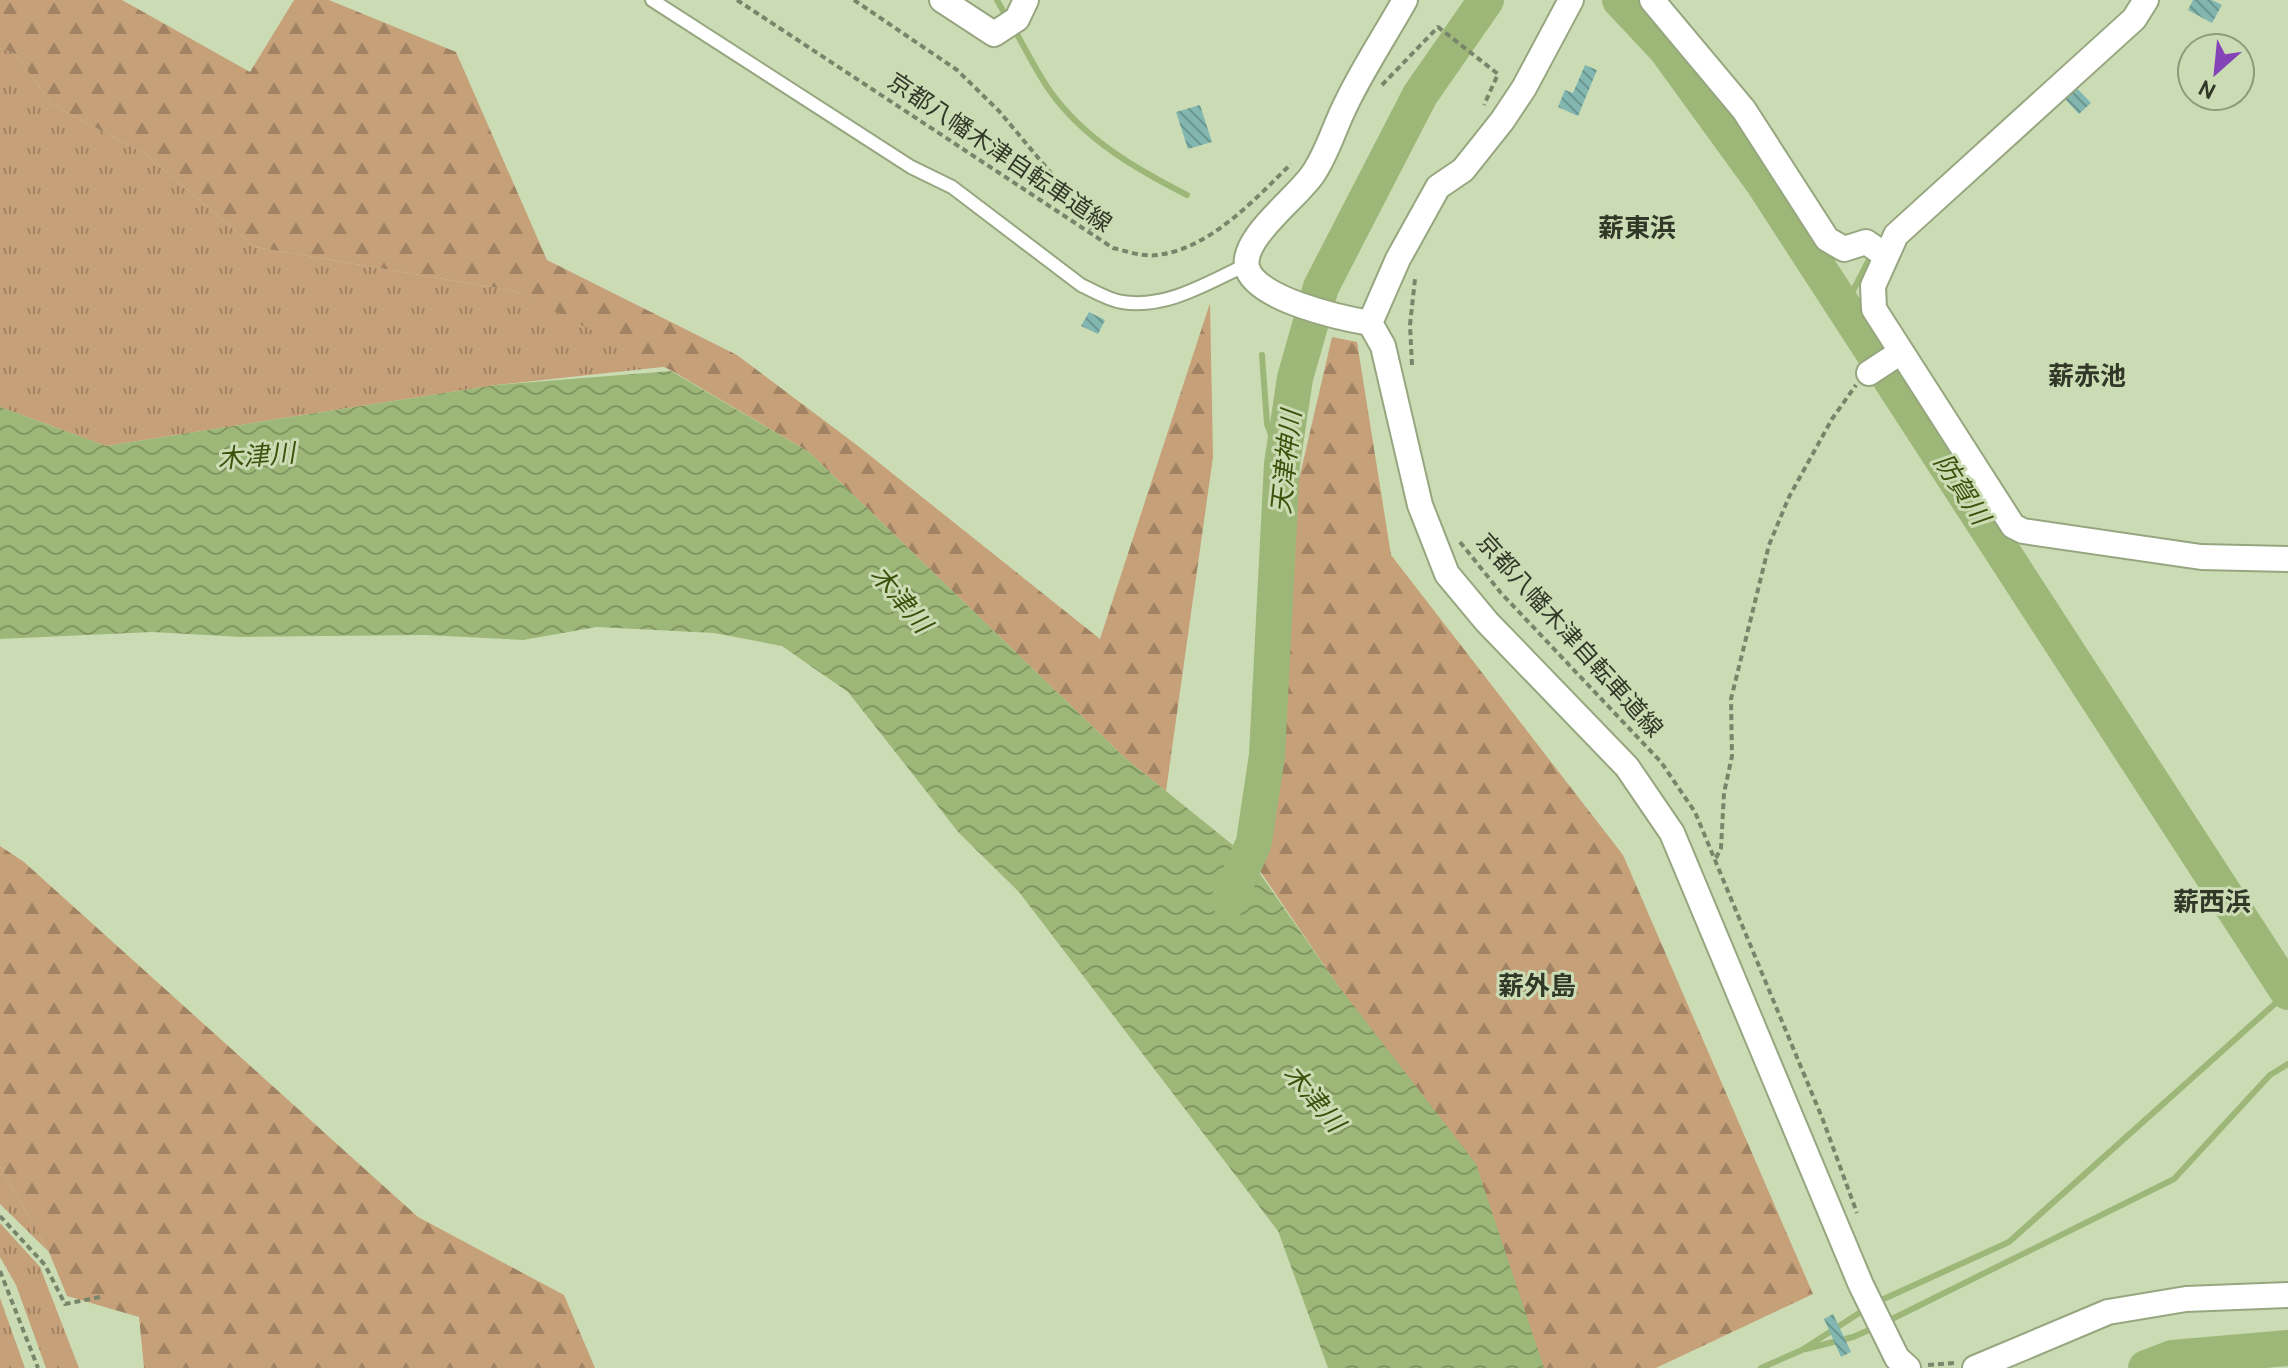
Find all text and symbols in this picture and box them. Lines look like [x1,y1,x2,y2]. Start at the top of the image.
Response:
north arrow [2176,32,2256,112]
street label: 京都八幡木津自転車道線 [882,66,1118,238]
text: N [2194,74,2220,105]
district label: 薪東浜 [1598,212,1676,244]
district label: 薪赤池 [2048,360,2126,392]
water label: 天津神川 [1265,406,1308,515]
water label: 木津川 [216,436,299,475]
water label: 防賀川 [1927,448,1998,533]
street label: 京都八幡木津自転車道線 [1471,527,1669,743]
water label: 木津川 [864,559,940,641]
district label: 薪西浜 [2173,886,2251,918]
district label: 薪外島 [1498,970,1576,1002]
water label: 木津川 [1277,1058,1353,1140]

